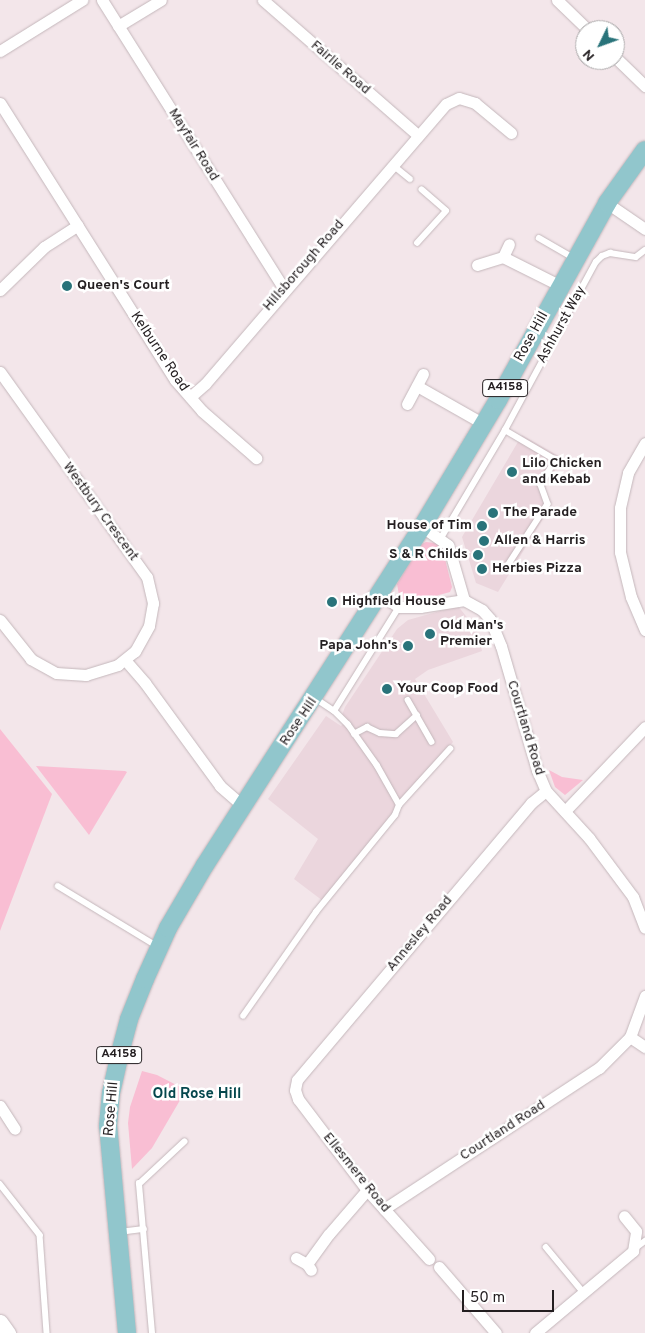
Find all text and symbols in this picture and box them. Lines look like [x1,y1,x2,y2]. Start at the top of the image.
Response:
north arrow [575,20,625,70]
street label: Fairlie Road [307,38,373,98]
text: N [580,45,599,64]
street label: Mayfair Road [164,106,222,184]
street label: Hillsborough Road [260,217,348,315]
place label: Queen's Court [77,278,170,294]
marker: Queen's Court [61,280,73,292]
street label: Ashhurst Way [534,283,590,367]
street label: Kelburne Road [126,309,192,395]
street label: Rose Hill [511,309,553,365]
road number: A4158 [481,378,529,398]
place label: Lilo Chicken and Kebab [522,456,602,488]
street label: Westbury Crescent [58,459,142,565]
marker: Lilo Chicken and Kebab [506,466,518,478]
place label: The Parade [503,505,577,521]
marker: The Parade [487,507,499,519]
place label: House of Tim [387,518,472,534]
marker: House of Tim [476,520,488,532]
place label: Allen & Harris [494,533,586,549]
marker: Allen & Harris [478,535,490,547]
place label: S & R Childs [389,547,468,563]
marker: S & R Childs [472,549,484,561]
place label: Herbies Pizza [492,561,582,577]
marker: Herbies Pizza [476,563,488,575]
place label: Highfield House [342,594,446,610]
marker: Highfield House [326,596,338,608]
place label: Old Man's Premier [440,618,504,650]
marker: Old Man's Premier [424,628,436,640]
place label: Papa John's [319,638,398,654]
marker: Papa John's [402,640,414,652]
street label: Courtland Road [503,678,547,778]
place label: Your Coop Food [397,681,498,697]
marker: Your Coop Food [381,683,393,695]
street label: Rose Hill [277,695,321,749]
street label: Annesley Road [383,893,457,975]
road number: A4158 [95,1046,143,1064]
street label: Rose Hill [101,1081,123,1137]
district label: Old Rose Hill [153,1086,241,1104]
street label: Courtland Road [457,1097,549,1165]
street label: Ellesmere Road [319,1130,393,1216]
scale bar [465,1280,558,1312]
text: 50 m [470,1289,505,1308]

